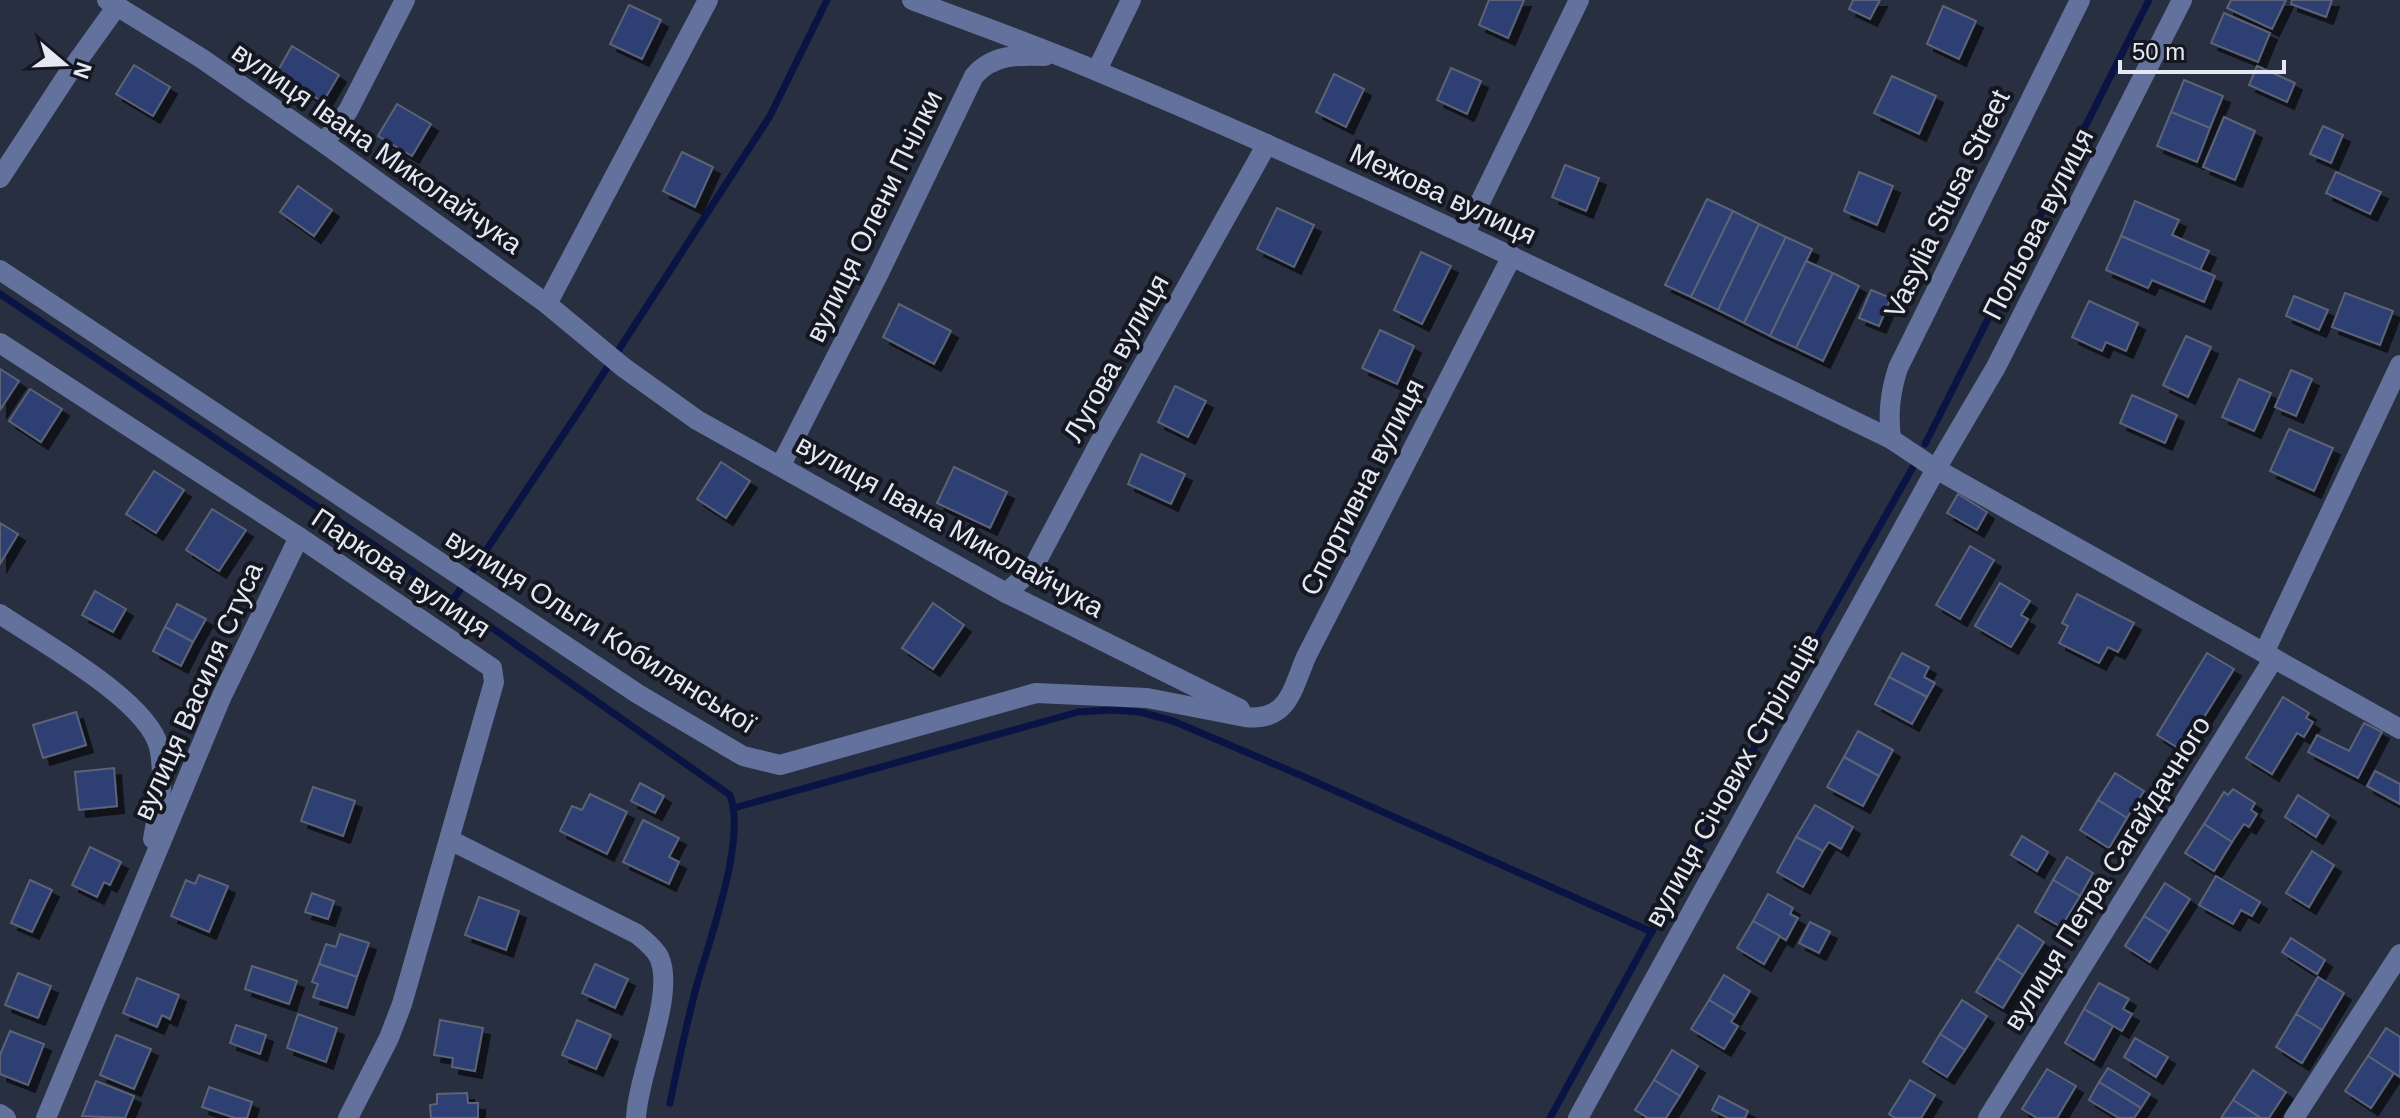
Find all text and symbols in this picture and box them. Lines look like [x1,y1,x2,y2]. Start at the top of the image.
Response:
north arrow [24,24,104,104]
scale bar [2120,24,2284,74]
street label: вулиця Івана Миколайчука [226,36,528,260]
text: 50 m [2132,38,2185,65]
text: N [68,59,97,82]
street label: вулиця Олени Пчілки [800,85,948,347]
street label: Vasylia Stusa Street [1878,85,2016,323]
street label: Польова вулиця [1976,123,2100,325]
street label: Межова вулиця [1345,137,1541,251]
street label: Лугова вулиця [1057,269,1175,447]
street label: Спортивна вулиця [1294,374,1430,600]
street label: вулиця Івана Миколайчука [791,428,1109,624]
street label: Паркова вулиця [306,502,496,644]
street label: вулиця Ольги Кобилянської [440,523,762,740]
street label: вулиця Василя Стуса [127,557,269,824]
street label: вулиця Січових Стрільців [1638,628,1826,932]
street label: вулиця Петра Сагайдачного [1997,710,2217,1036]

